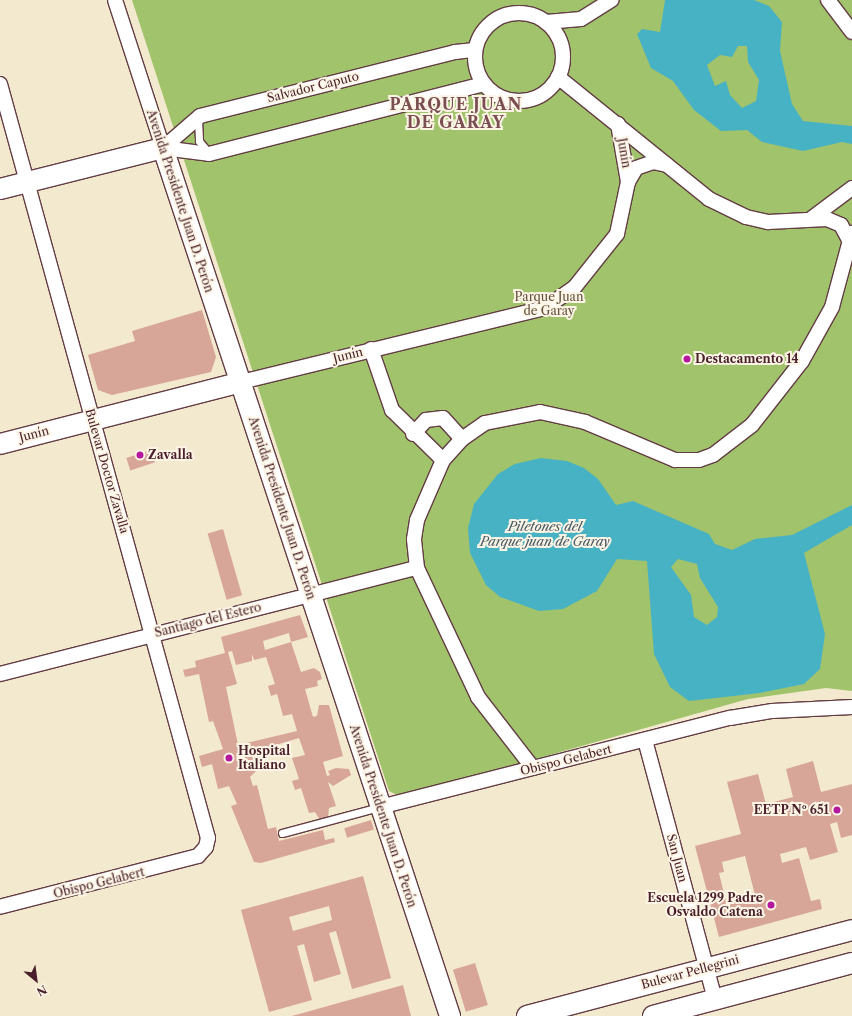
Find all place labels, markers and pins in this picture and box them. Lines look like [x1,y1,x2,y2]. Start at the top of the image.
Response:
place label: Destacamento 14 [695,352,799,366]
marker: Destacamento 14 [682,354,692,364]
place label: Zavalla [148,448,193,462]
marker: Zavalla [135,450,145,460]
place label: Hospital Italiano [238,744,290,772]
marker: Hospital Italiano [223,752,235,764]
place label: EETP Nº 651 [753,803,829,817]
marker: EETP Nº 651 [832,805,842,815]
place label: Escuela 1299 Padre Osvaldo Catena [647,891,763,919]
marker: Escuela 1299 Padre Osvaldo Catena [766,900,776,910]

